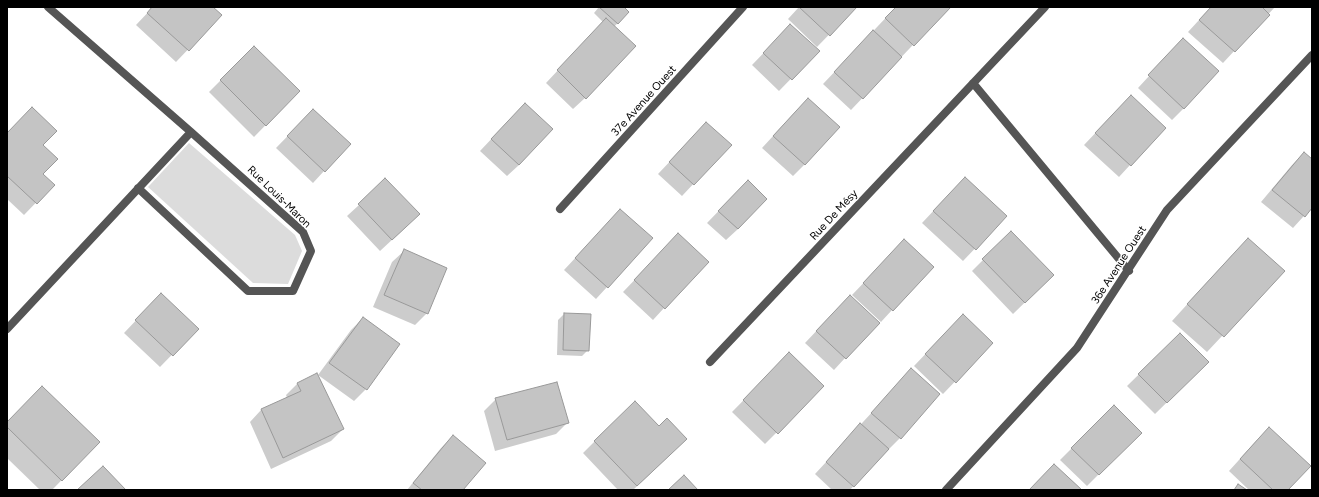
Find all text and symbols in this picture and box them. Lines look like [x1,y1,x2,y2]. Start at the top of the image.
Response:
street label: 37e Avenue Ouest [609,63,679,139]
street label: Rue Louis-Maron [244,163,314,231]
street label: Rue De Mésy [807,187,861,243]
street label: 36e Avenue Ouest [1089,223,1149,307]

